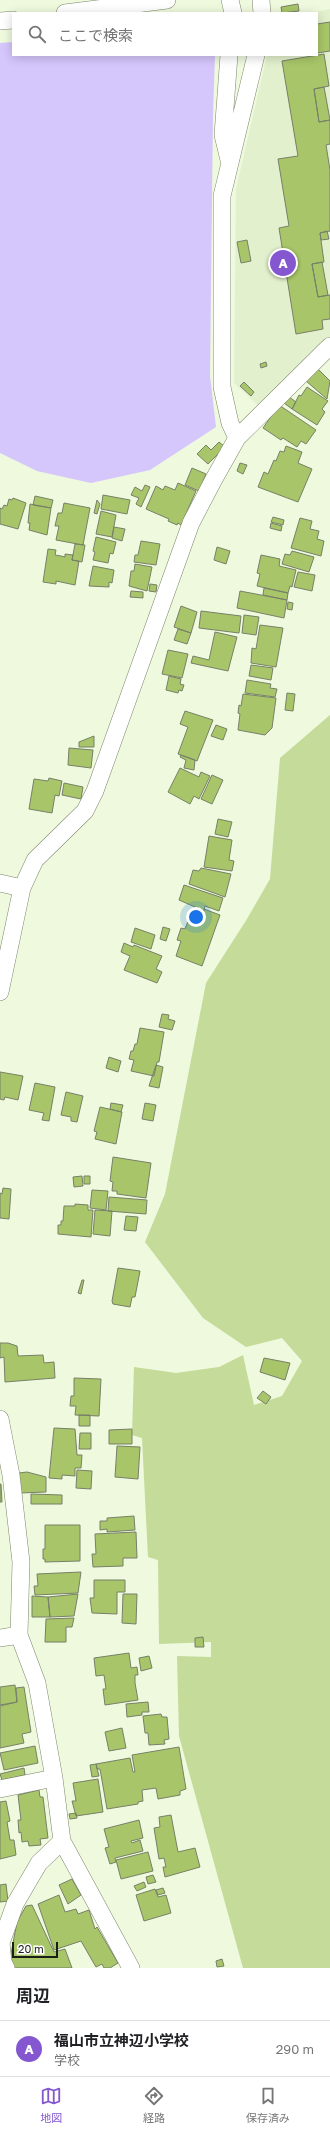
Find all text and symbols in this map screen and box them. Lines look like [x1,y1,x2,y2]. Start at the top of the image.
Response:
search box [12,12,318,56]
icon: search [26,23,48,45]
text: ここで検索 [58,26,133,44]
pin: A [270,248,296,278]
your location [186,907,206,927]
scale bar [12,1940,58,1959]
text: 20 m [18,1942,44,1955]
text: 周辺 [16,1985,50,2006]
text: 福山市立神辺小学校 [54,2031,189,2049]
text: A [24,2041,34,2057]
text: 290 m [276,2041,314,2057]
text: 学校 [54,2052,80,2068]
tab: 地図 [40,2085,62,2125]
tab: 経路 [143,2085,165,2125]
tab: 保存済み [246,2085,290,2125]

